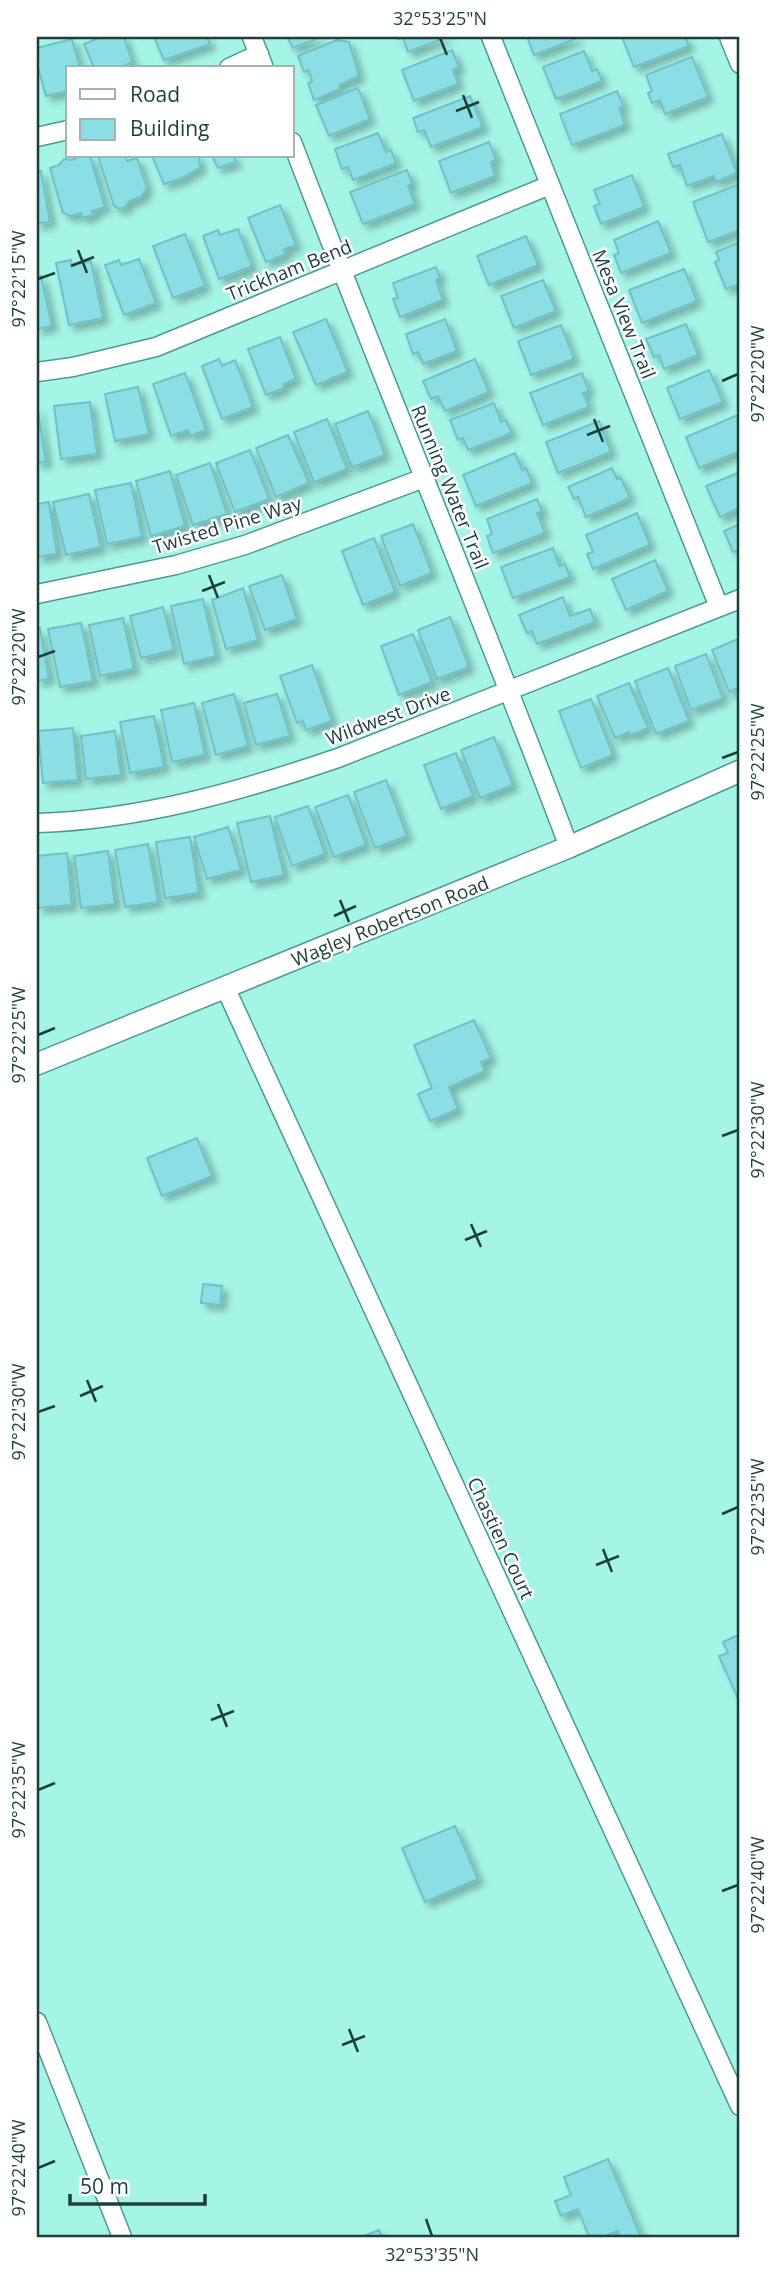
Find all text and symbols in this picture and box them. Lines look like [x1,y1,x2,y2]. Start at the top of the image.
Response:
text: 32°53'25"N [393,6,487,30]
legend [66,66,294,158]
text: Road [130,80,180,108]
text: Building [130,114,209,142]
text: 97°22'15"W [6,230,30,328]
street label: Trickham Bend [222,233,356,307]
street label: Mesa View Trail [586,246,662,382]
text: 97°22'20"W [745,325,769,423]
street label: Running Water Trail [405,401,495,573]
street label: Twisted Pine Way [149,490,305,560]
text: 97°22'20"W [6,608,30,706]
street label: Wildwest Drive [322,680,454,752]
text: 97°22'25"W [745,703,769,801]
street label: Wagley Robertson Road [287,869,493,973]
text: 97°22'25"W [6,986,30,1084]
text: 97°22'30"W [745,1081,769,1179]
text: 97°22'30"W [6,1363,30,1461]
text: 97°22'35"W [745,1458,769,1556]
street label: Chastien Court [461,1473,541,1603]
text: 97°22'35"W [6,1741,30,1839]
text: 97°22'40"W [745,1836,769,1934]
text: 97°22'40"W [6,2119,30,2217]
scale bar [70,2162,205,2206]
text: 50 m [80,2172,129,2200]
text: 32°53'35"N [385,2242,479,2266]

